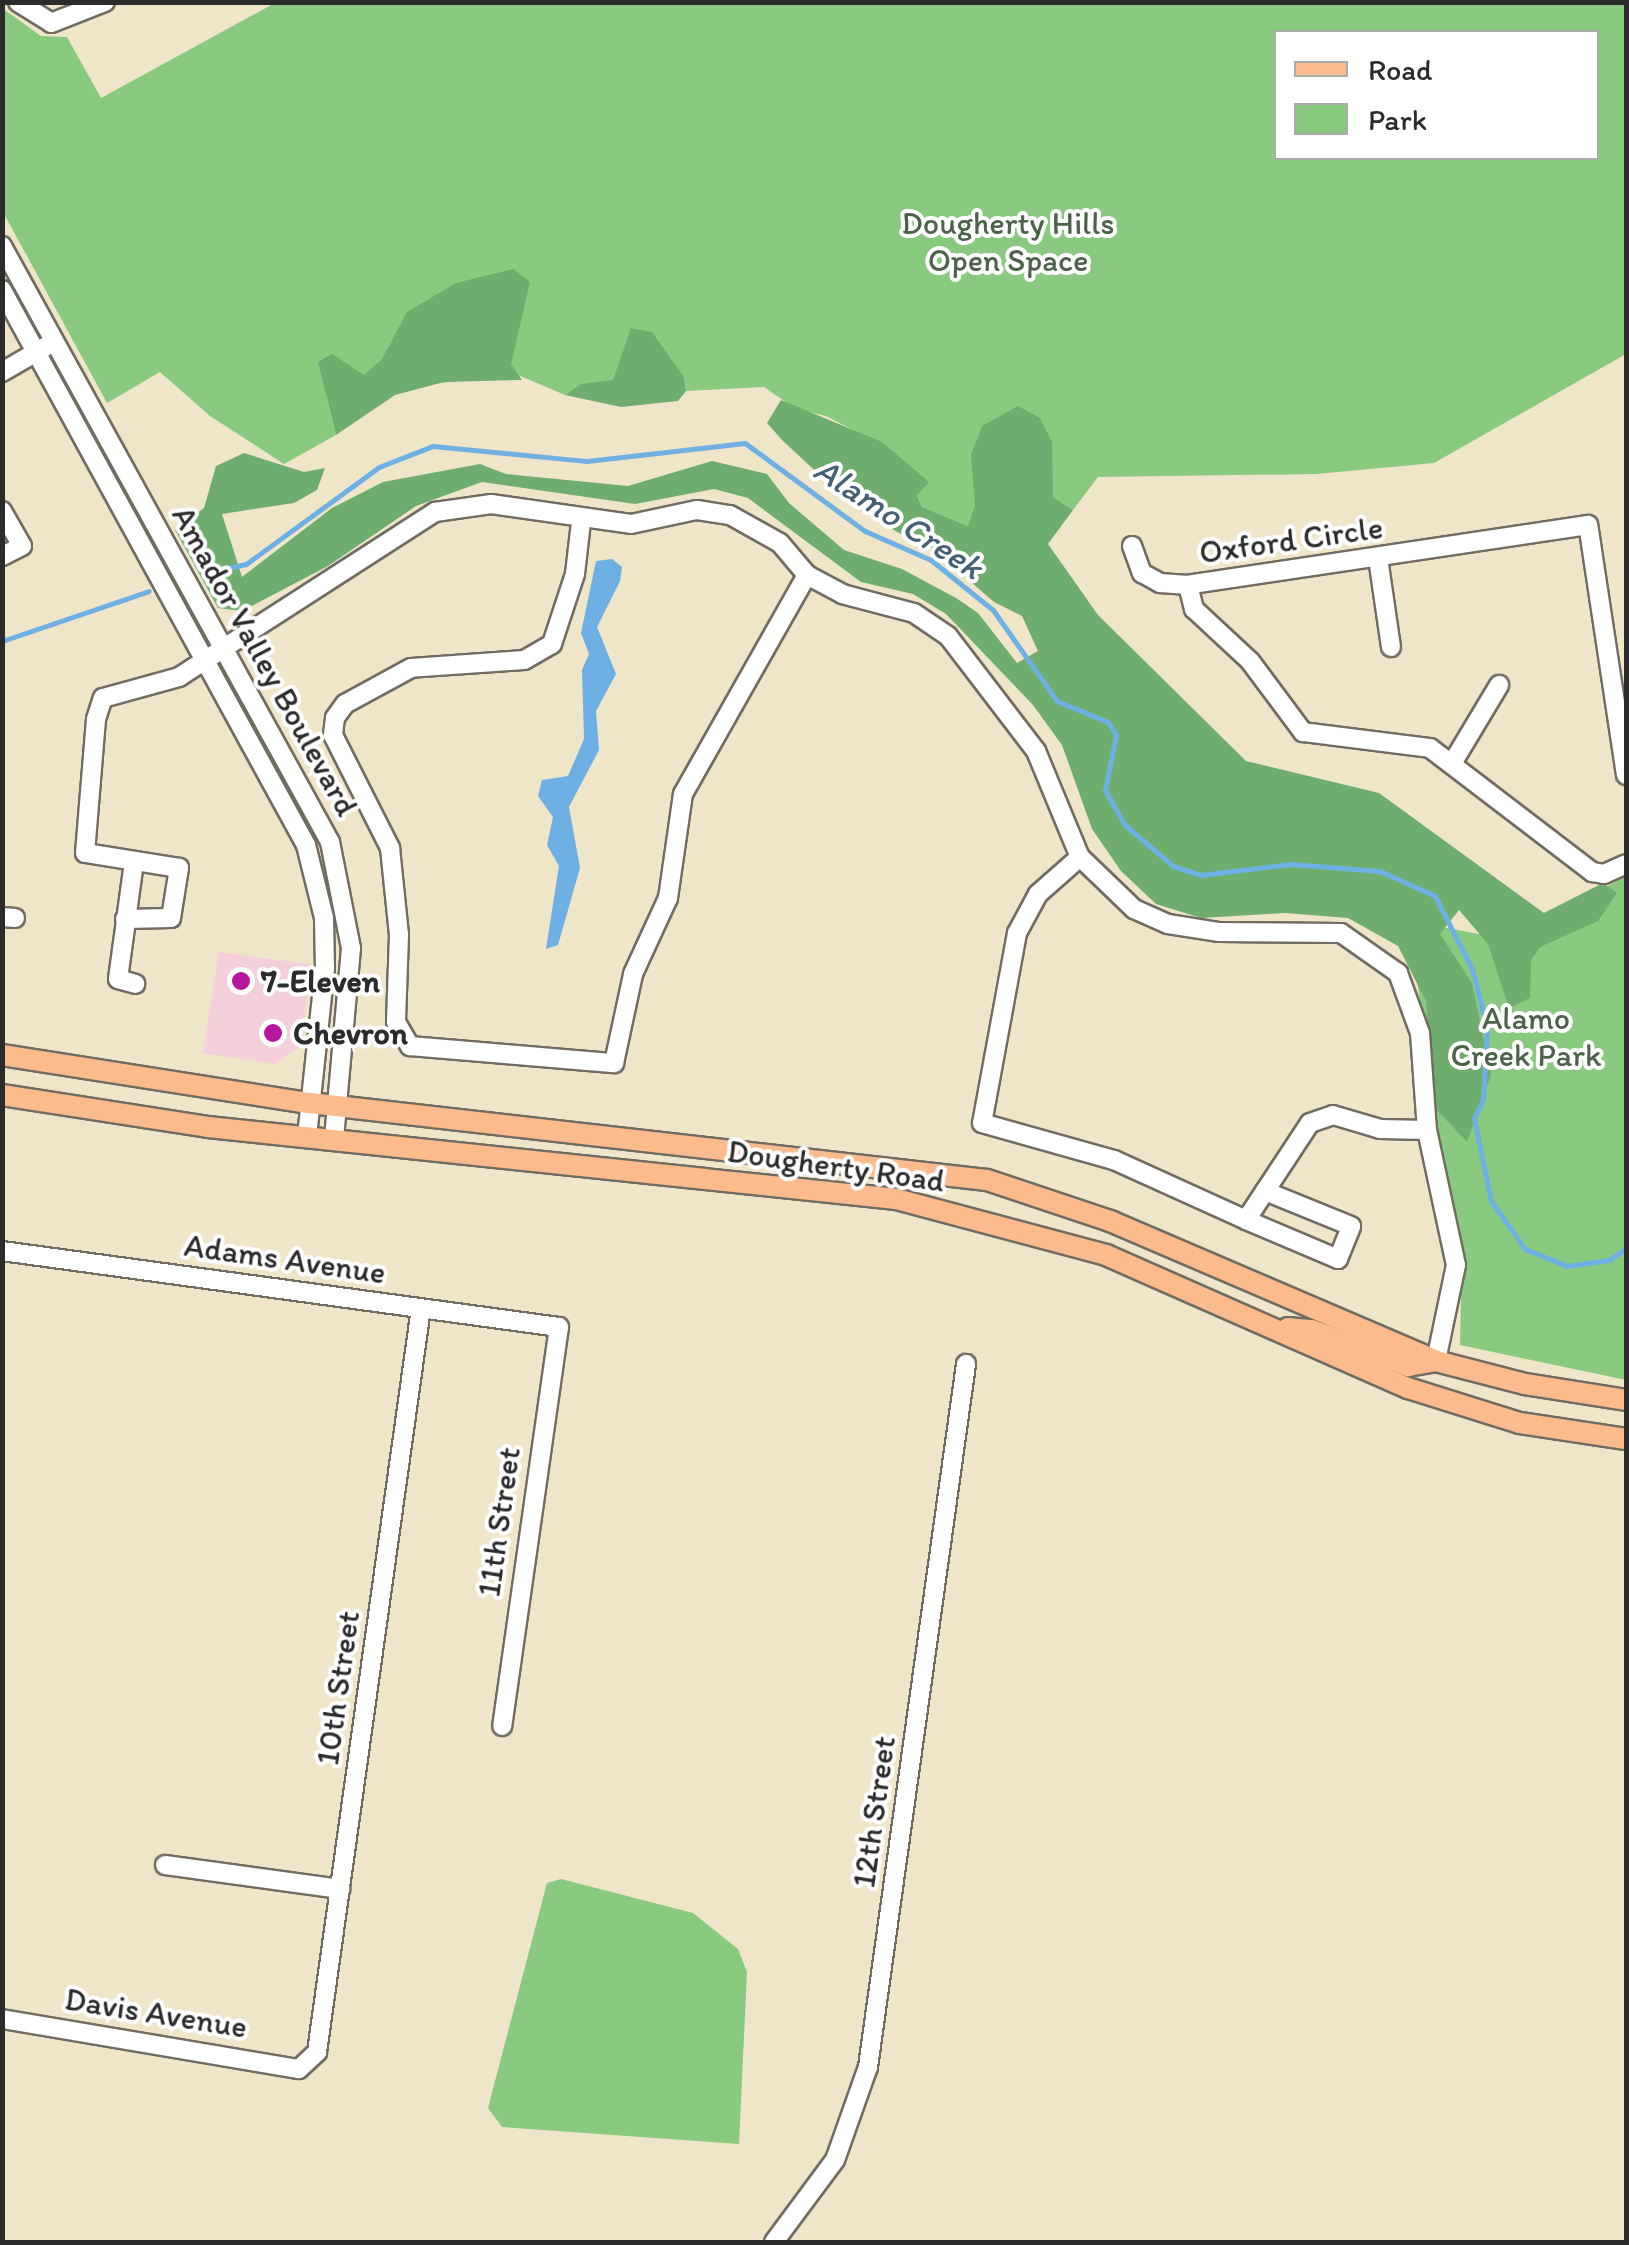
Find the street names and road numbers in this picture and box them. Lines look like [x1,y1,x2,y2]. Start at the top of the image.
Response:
street label: Amador Valley Boulevard [164,499,366,823]
street label: Oxford Circle [1197,508,1385,572]
street label: Dougherty Road [725,1132,947,1200]
street label: Adams Avenue [182,1226,388,1292]
street label: 11th Street [470,1445,528,1599]
street label: 10th Street [308,1609,368,1767]
street label: 12th Street [844,1734,904,1890]
street label: Davis Avenue [63,1980,249,2046]

